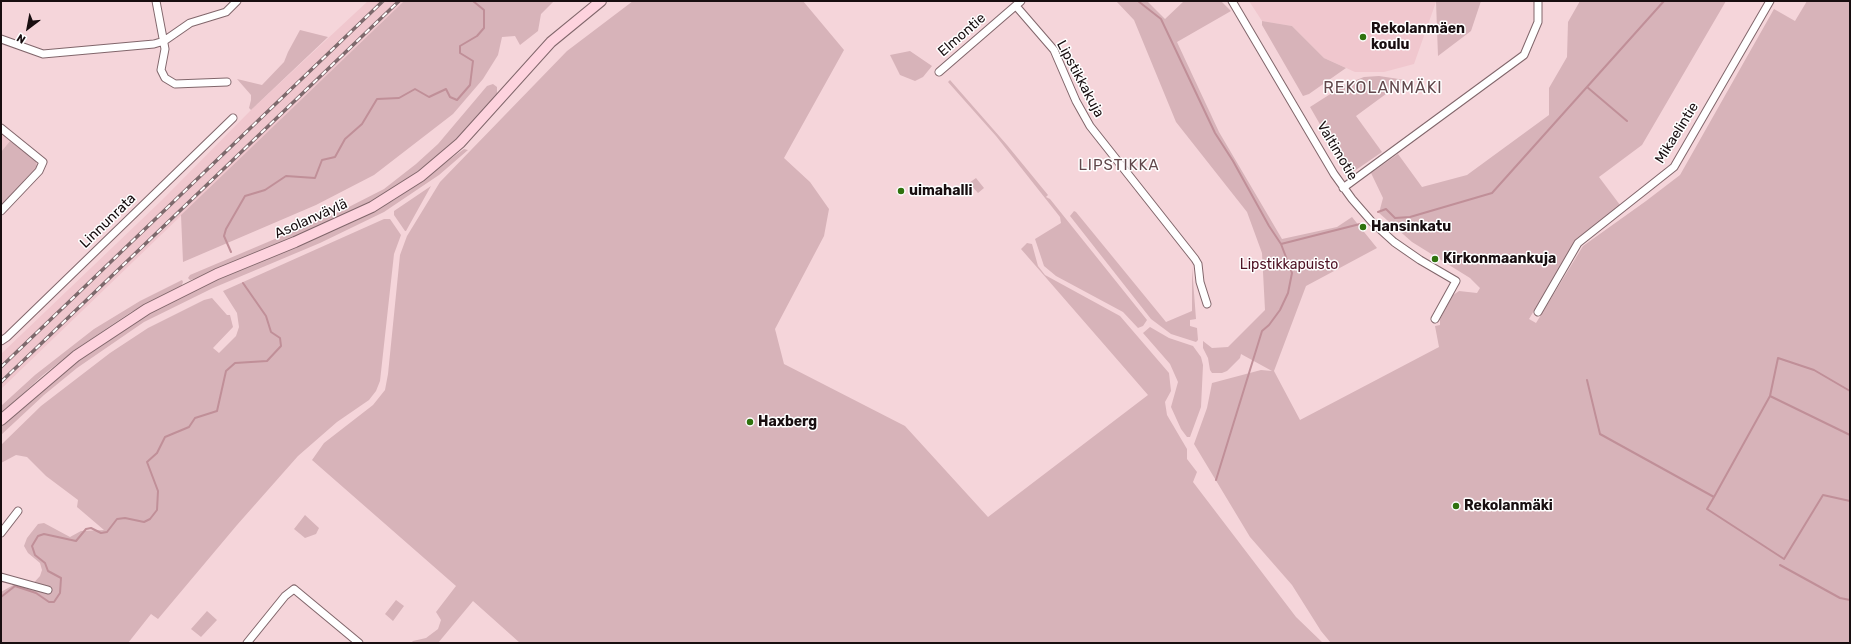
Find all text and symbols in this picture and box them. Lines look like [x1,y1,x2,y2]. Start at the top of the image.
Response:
north arrow [8,8,48,48]
street label: Elmontie [935,10,989,60]
place label: Rekolanmäen koulu [1371,21,1465,54]
text: N [15,31,28,46]
marker: Rekolanmäen koulu [1358,32,1368,42]
street label: Lipstikkakuja [1053,38,1107,120]
district label: REKOLANMÄKI [1323,78,1443,98]
street label: Mikaelintie [1652,99,1702,167]
street label: Valtimotie [1313,119,1361,183]
district label: LIPSTIKKA [1078,157,1160,175]
place label: uimahalli [909,183,972,199]
marker: uimahalli [896,186,906,196]
street label: Linnunrata [77,190,139,252]
street label: Asolanväylä [272,195,350,243]
place label: Hansinkatu [1371,219,1451,235]
marker: Hansinkatu [1358,222,1368,232]
place label: Kirkonmaankuja [1443,251,1556,267]
marker: Kirkonmaankuja [1430,254,1440,264]
park label: Lipstikkapuisto [1240,257,1338,273]
place label: Haxberg [758,414,817,430]
marker: Haxberg [745,417,755,427]
place label: Rekolanmäki [1464,498,1553,514]
marker: Rekolanmäki [1451,501,1461,511]

